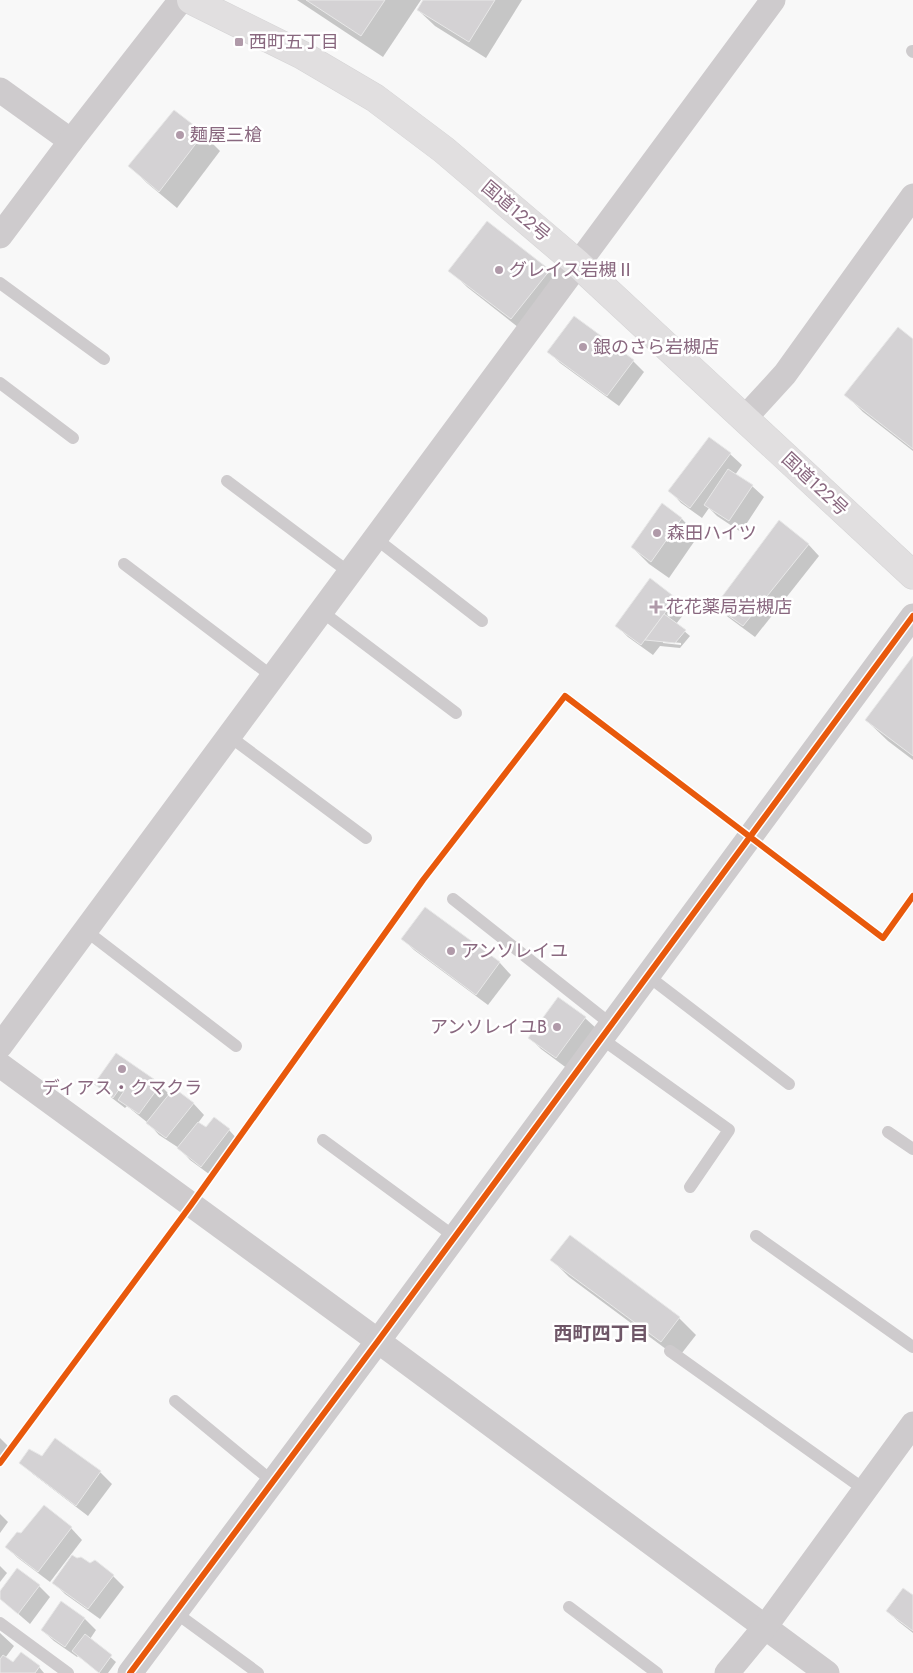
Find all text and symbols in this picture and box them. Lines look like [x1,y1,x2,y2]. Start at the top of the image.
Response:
place label: 西町五丁目 [249,29,339,55]
marker: 西町五丁目 [233,36,245,48]
place label: 麺屋三槍 [190,122,262,148]
marker: 麺屋三槍 [174,129,186,141]
street label: 国道122号 [476,174,556,248]
place label: グレイス岩槻Ⅱ [509,257,634,283]
marker: グレイス岩槻Ⅱ [493,264,505,276]
place label: 銀のさら岩槻店 [593,334,719,360]
marker: 銀のさら岩槻店 [577,341,589,353]
street label: 国道122号 [776,446,854,522]
place label: 森田ハイツ [667,520,757,546]
marker: 森田ハイツ [651,527,663,539]
place label: 花花薬局岩槻店 [666,594,792,620]
marker: 花花薬局岩槻店 [650,601,662,613]
place label: アンソレイユ [461,938,568,964]
marker: アンソレイユ [445,945,457,957]
place label: アンソレイユB [430,1014,547,1040]
marker: アンソレイユB [551,1021,563,1033]
marker: ディアス・クマクラ [116,1063,128,1075]
place label: ディアス・クマクラ [42,1075,202,1101]
district label: 西町四丁目 [553,1320,649,1347]

